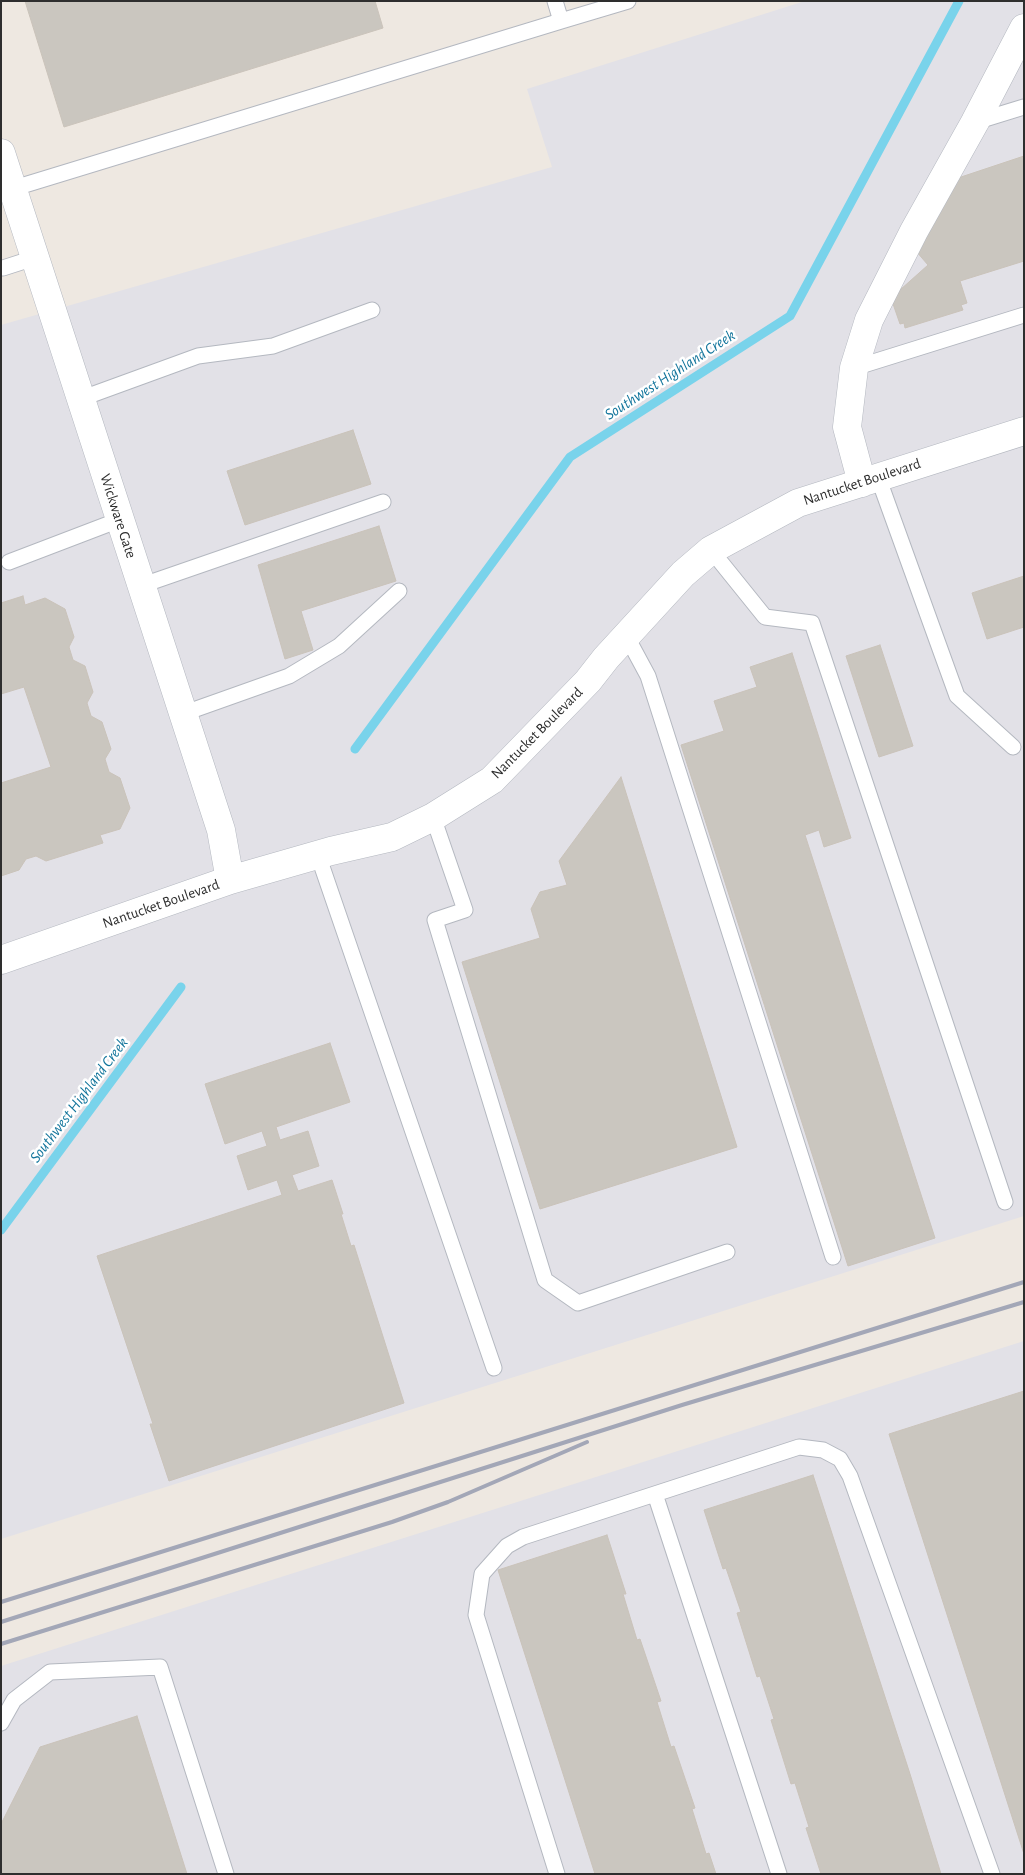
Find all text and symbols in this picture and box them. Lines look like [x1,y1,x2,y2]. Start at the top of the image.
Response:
water label: Southwest Highland Creek [601,326,739,424]
street label: Nantucket Boulevard [801,455,923,509]
street label: Wickware Gate [96,471,140,561]
street label: Nantucket Boulevard [487,683,587,783]
street label: Nantucket Boulevard [100,876,222,932]
water label: Southwest Highland Creek [26,1034,132,1166]

